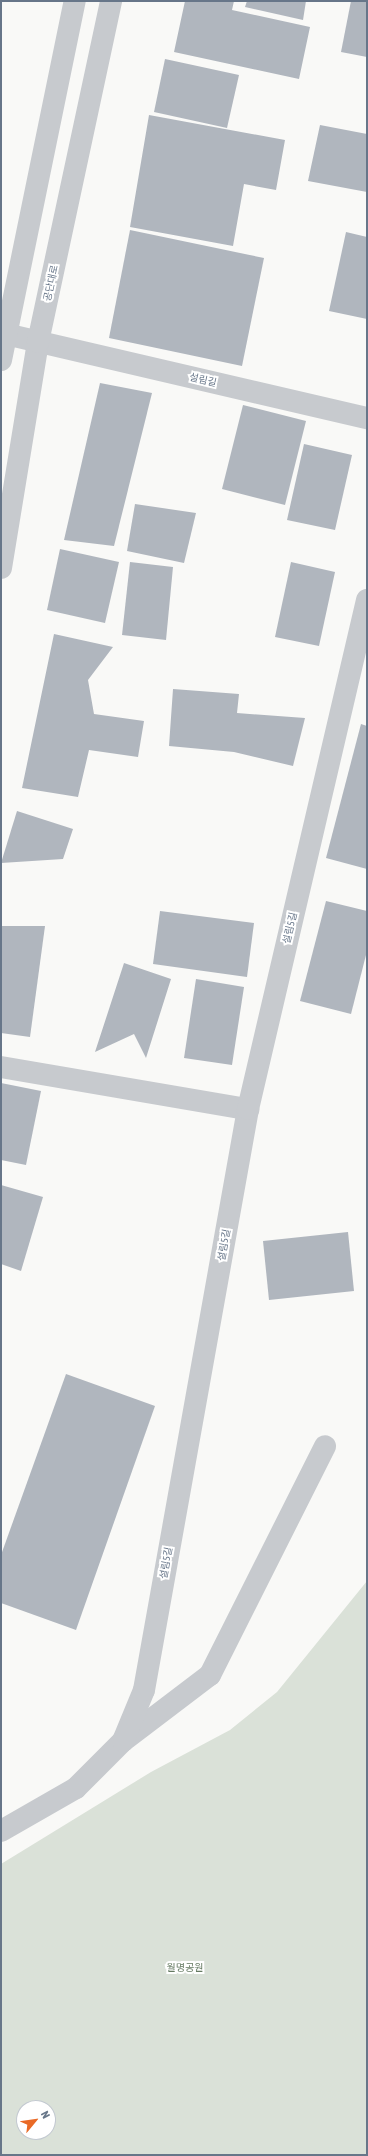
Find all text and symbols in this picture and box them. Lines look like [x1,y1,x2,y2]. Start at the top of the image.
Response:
street label: 공단대로 [41,264,61,302]
street label: 설림길 [188,371,218,389]
street label: 설림5길 [281,911,299,945]
street label: 설림5길 [215,1228,233,1262]
street label: 설림5길 [157,1546,175,1580]
park label: 월명공원 [167,1962,203,1974]
north arrow [16,2100,56,2140]
text: N [39,2109,52,2120]

